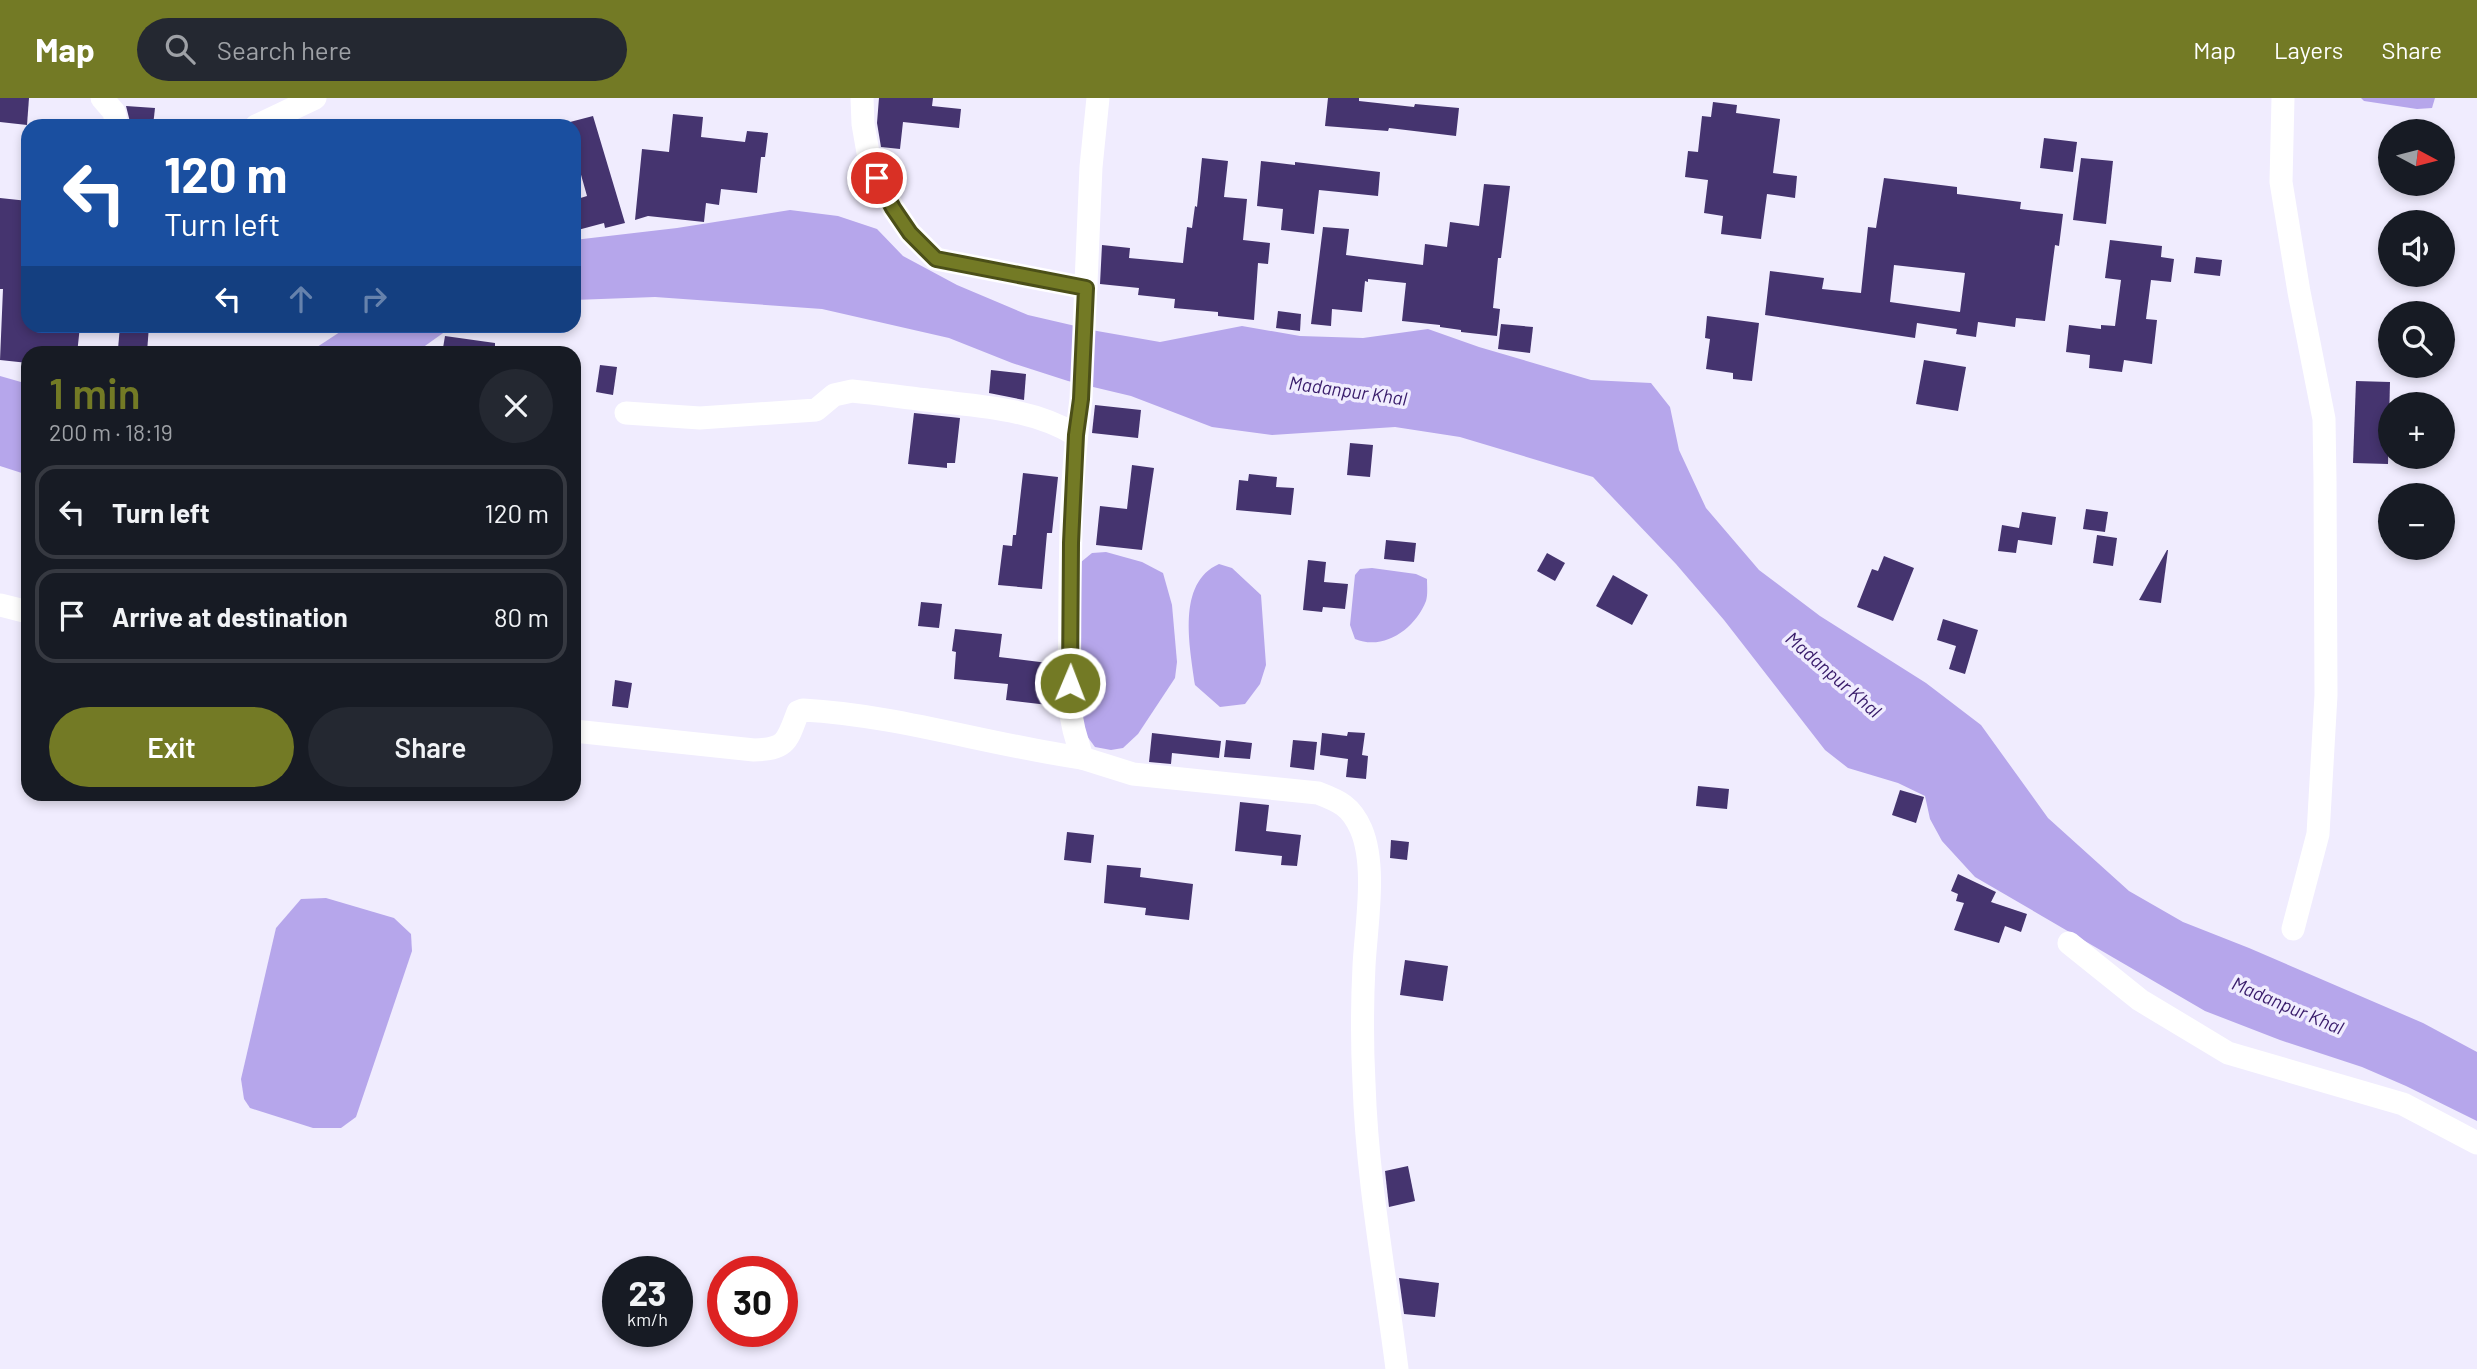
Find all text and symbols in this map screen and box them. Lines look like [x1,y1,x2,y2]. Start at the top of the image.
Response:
search box [137,18,627,81]
text: Map [35,29,95,69]
icon: search [161,30,199,68]
text: Search here [217,34,352,65]
text: Map [2193,35,2236,64]
text: Layers [2274,35,2343,64]
text: Share [2381,35,2442,64]
north arrow [2378,119,2455,196]
map controls [2378,119,2455,560]
text: 120 m [164,144,287,203]
icon: left [49,147,140,238]
pin [847,148,907,208]
icon: arrive [858,159,896,197]
text: Turn left [164,204,281,242]
button: sound [2378,210,2455,287]
icon: left [209,280,247,318]
icon: ahead [282,280,320,318]
icon: right [355,280,393,318]
button: search [2378,301,2455,378]
text: 1 min [49,367,141,417]
button: close [479,369,553,443]
water label: Madanpur Khal [1287,370,1409,410]
button: + [2378,392,2455,469]
text: 200 m · 18:19 [49,418,173,446]
button: − [2378,483,2455,560]
icon: left [53,493,91,531]
text: Turn left [112,497,210,528]
text: 120 m [485,497,549,528]
icon: arrive [53,597,91,635]
text: Arrive at destination [112,601,348,632]
text: 80 m [494,601,549,632]
water label: Madanpur Khal [1781,626,1887,722]
position arrow [1033,646,1107,720]
button: Exit [49,707,294,787]
button: Share [308,707,553,787]
water label: Madanpur Khal [2229,971,2348,1039]
speed limit sign: 30 [707,1256,798,1347]
text: 23 [628,1271,667,1313]
text: km/h [627,1308,668,1330]

